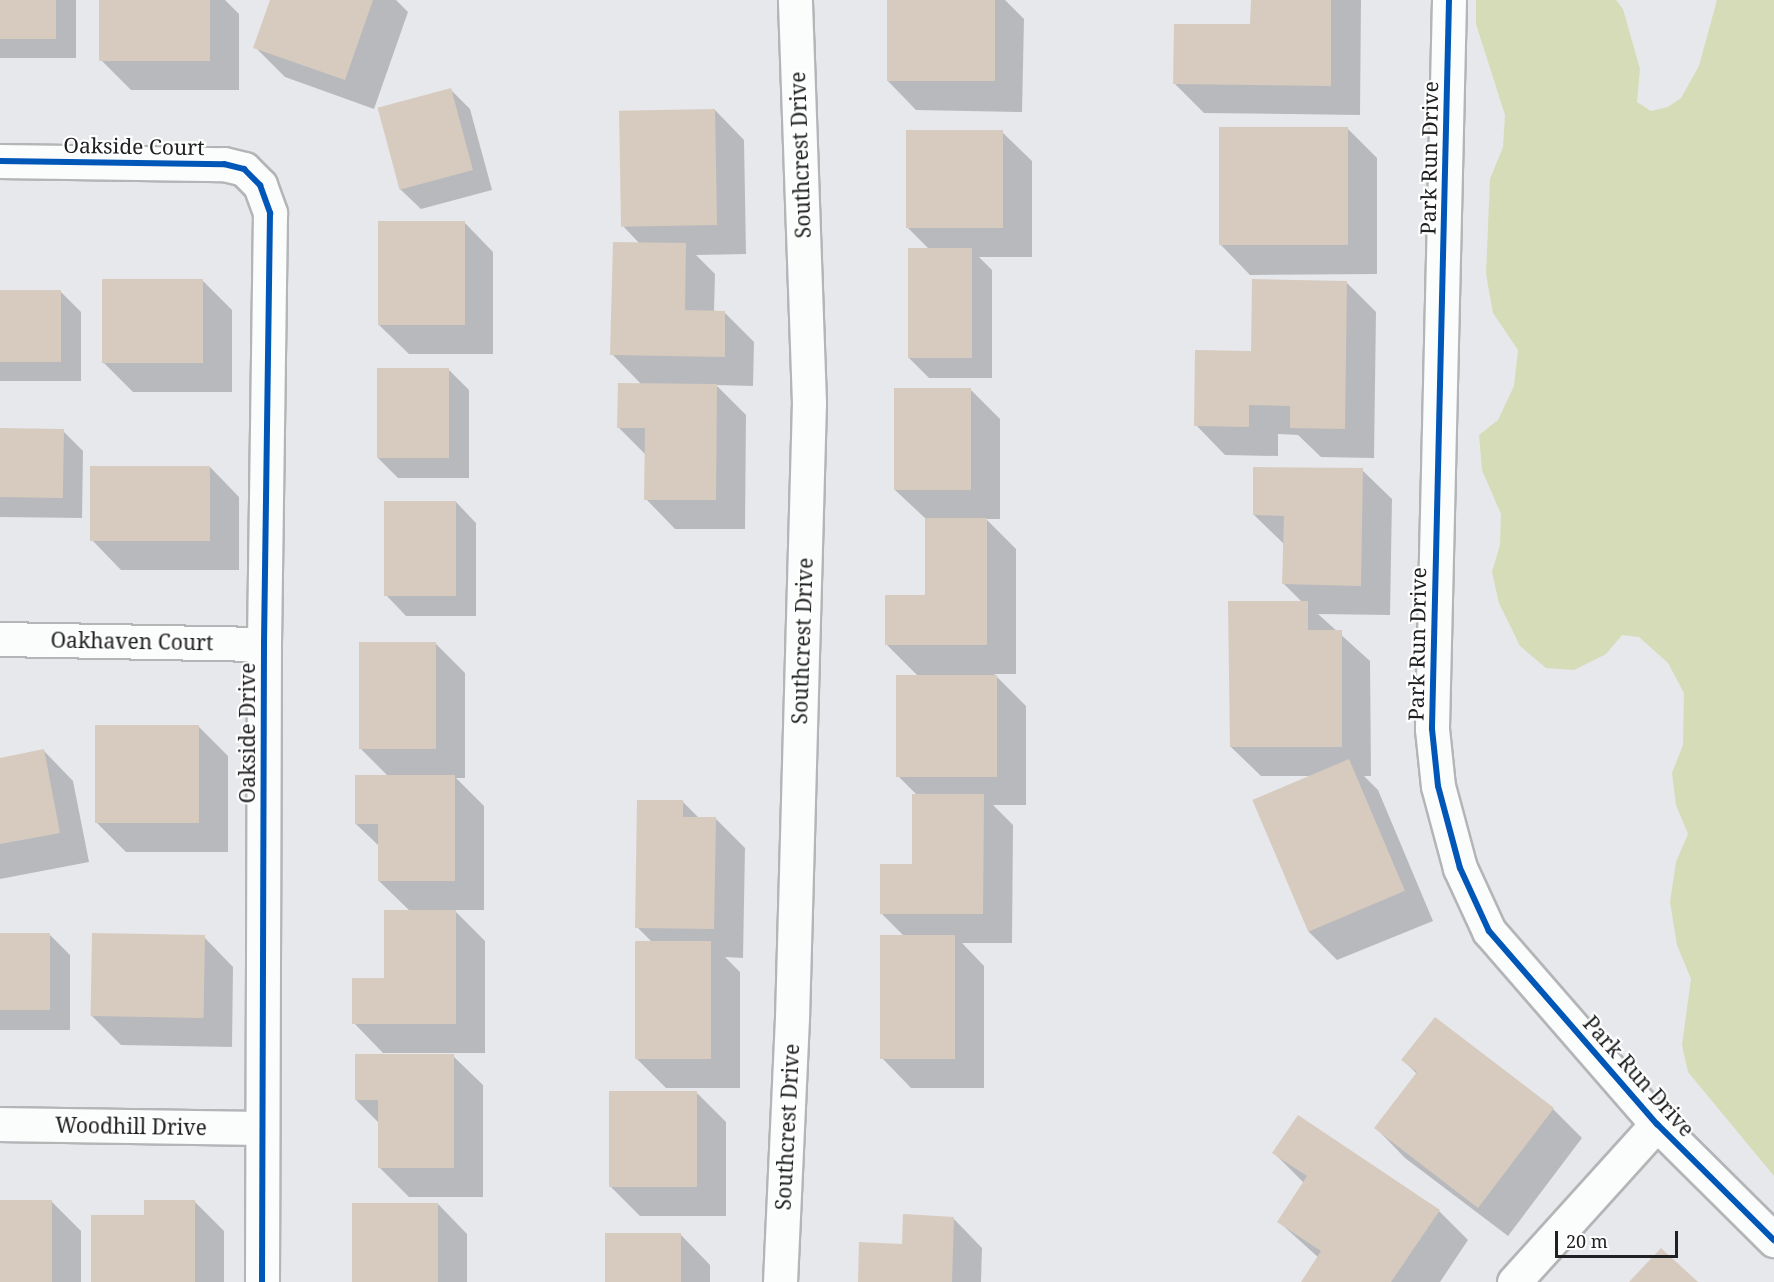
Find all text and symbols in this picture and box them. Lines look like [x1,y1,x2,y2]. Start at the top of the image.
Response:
street label: Southcrest Drive [784,71,816,239]
street label: Park Run Drive [1415,81,1443,235]
street label: Oakside Court [63,132,205,160]
street label: Southcrest Drive [786,557,818,725]
street label: Park Run Drive [1403,567,1431,721]
street label: Oakhaven Court [50,627,214,655]
street label: Oakside Drive [234,663,260,803]
street label: Park Run Drive [1578,1011,1700,1141]
street label: Southcrest Drive [770,1043,804,1211]
street label: Woodhill Drive [55,1112,207,1140]
scale bar [1558,1219,1681,1257]
text: 20 m [1566,1229,1608,1253]

